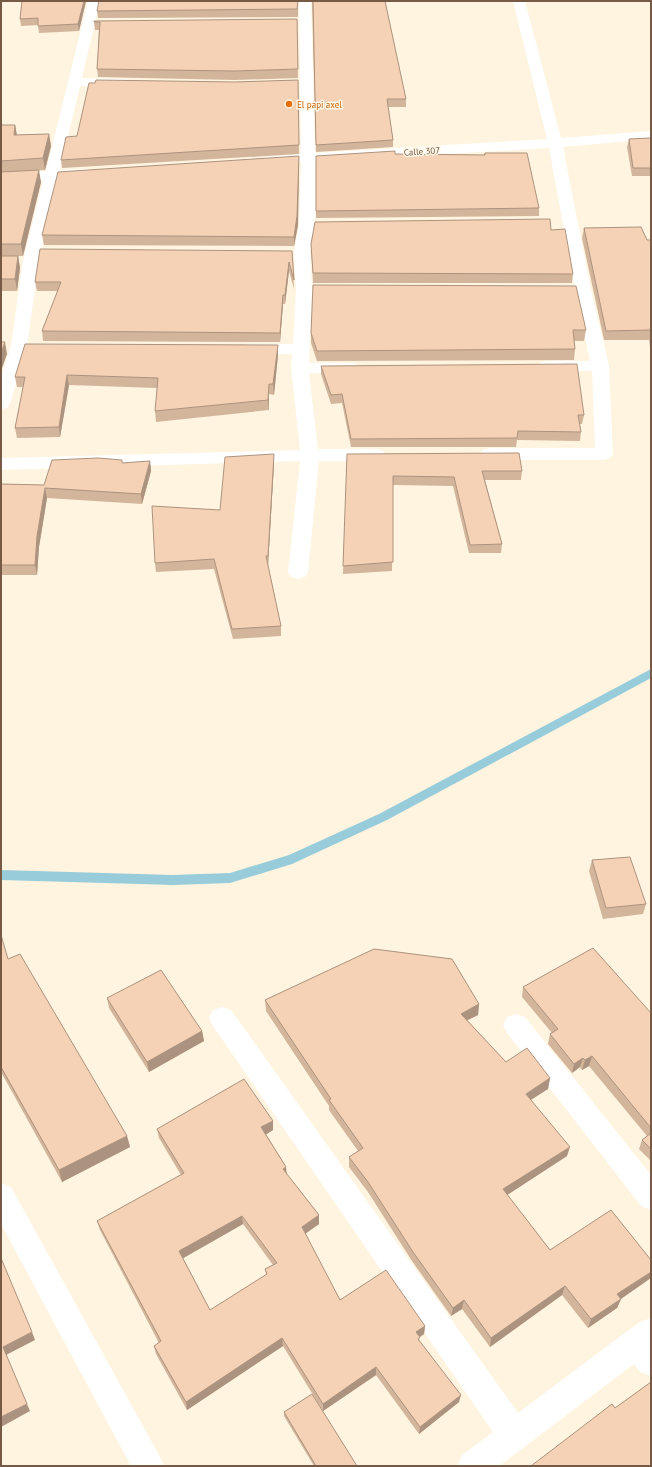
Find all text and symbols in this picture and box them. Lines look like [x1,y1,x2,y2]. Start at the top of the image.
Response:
marker: El papi axel [284,99,294,109]
place label: El papi axel [297,99,342,110]
street label: Calle 307 [403,144,441,158]

